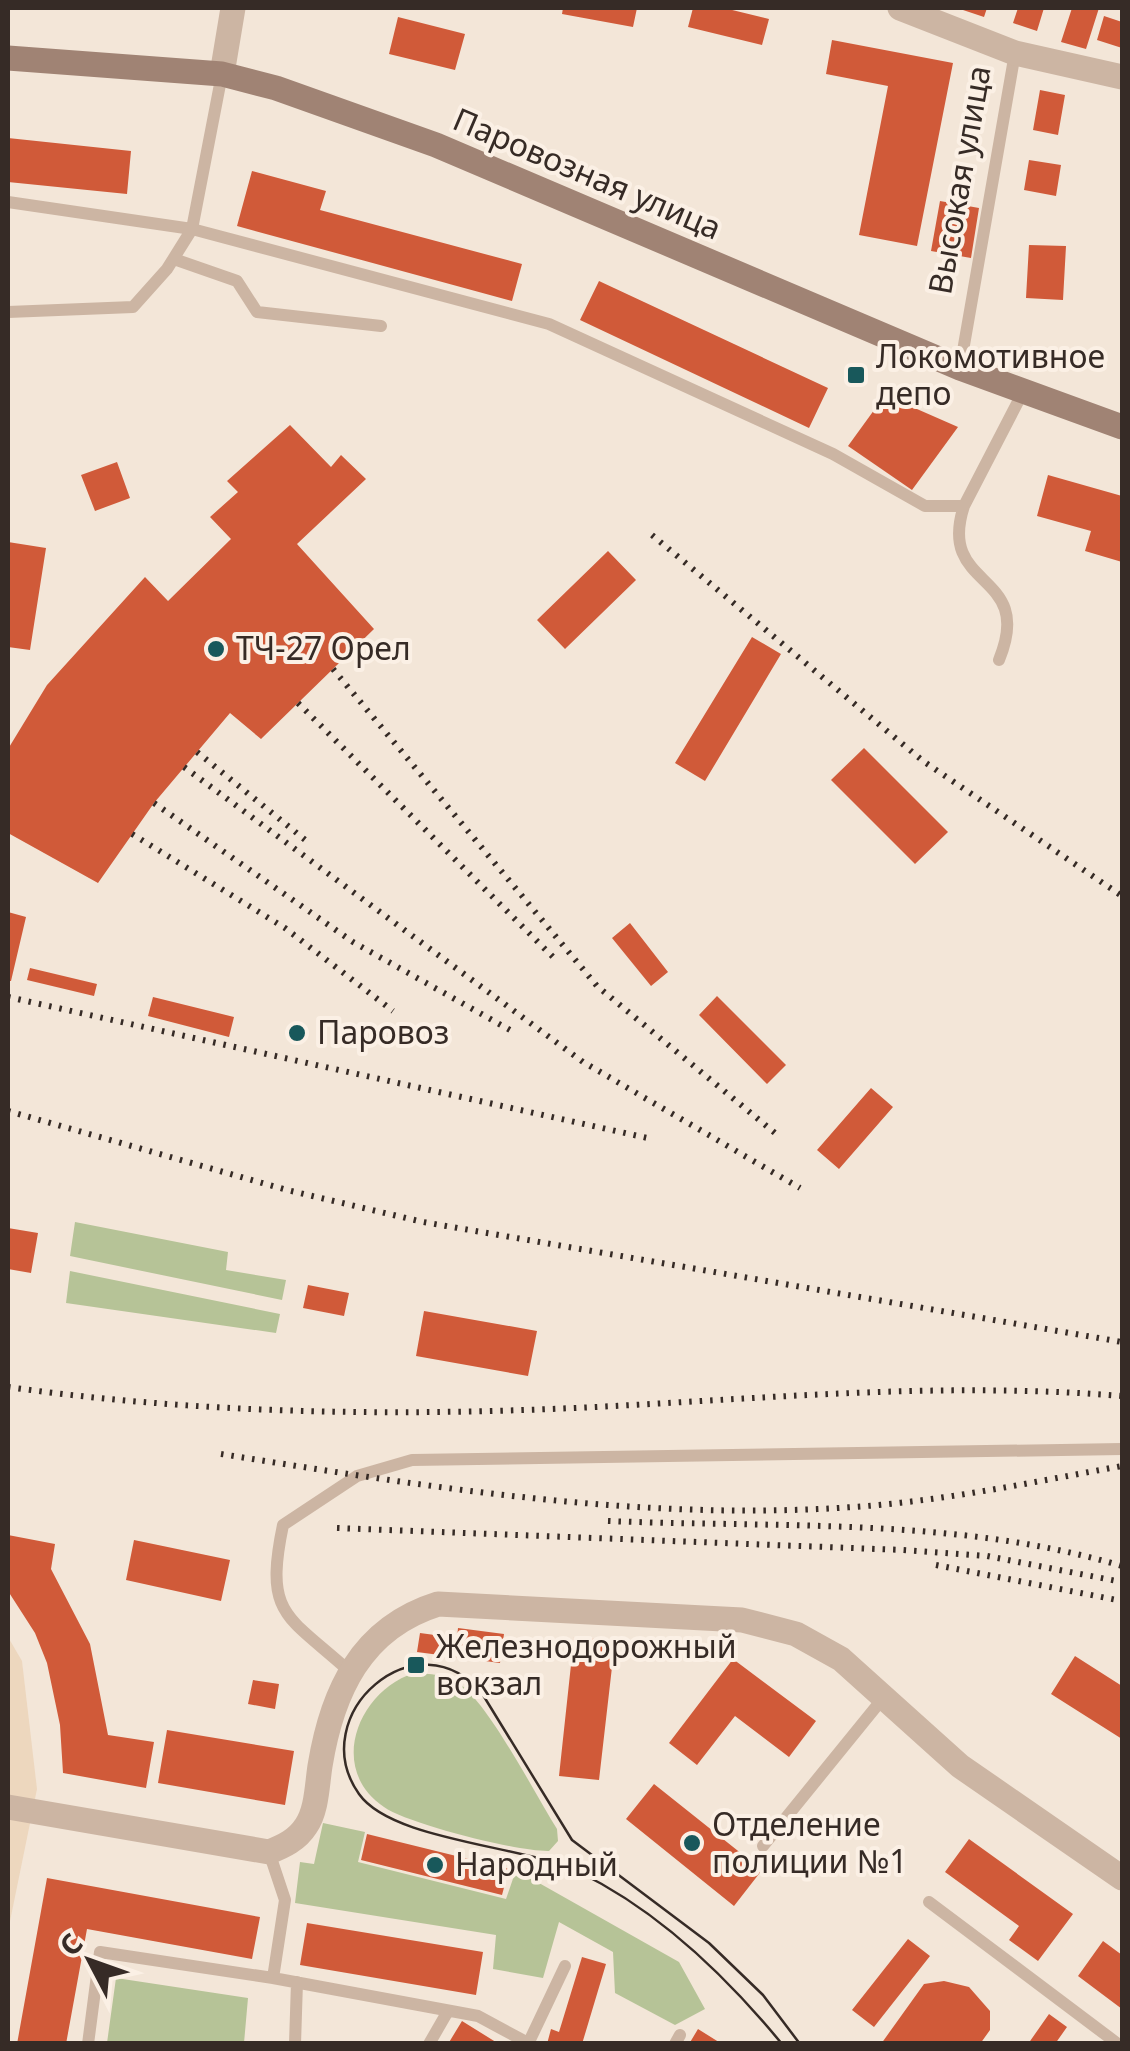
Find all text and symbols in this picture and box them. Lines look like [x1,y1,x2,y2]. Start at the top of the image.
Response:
street label: Высокая улица [917,62,1000,297]
street label: Паровозная улица [447,97,728,249]
place label: Локомотивное депо [876,334,1105,414]
marker: Локомотивное депо [845,364,867,386]
place label: ТЧ-27 Орел [236,626,411,669]
marker: ТЧ-27 Орел [205,638,227,660]
place label: Паровоз [317,1010,449,1053]
marker: Паровоз [286,1022,308,1044]
place label: Железнодорожный вокзал [436,1624,737,1704]
marker: Железнодорожный вокзал [405,1654,427,1676]
place label: Отделение полиции №1 [712,1802,908,1882]
marker: Отделение полиции №1 [681,1832,703,1854]
place label: Народный [455,1842,618,1885]
marker: Народный [424,1854,446,1876]
north arrow [40,1911,140,2011]
text: С [50,1925,91,1963]

